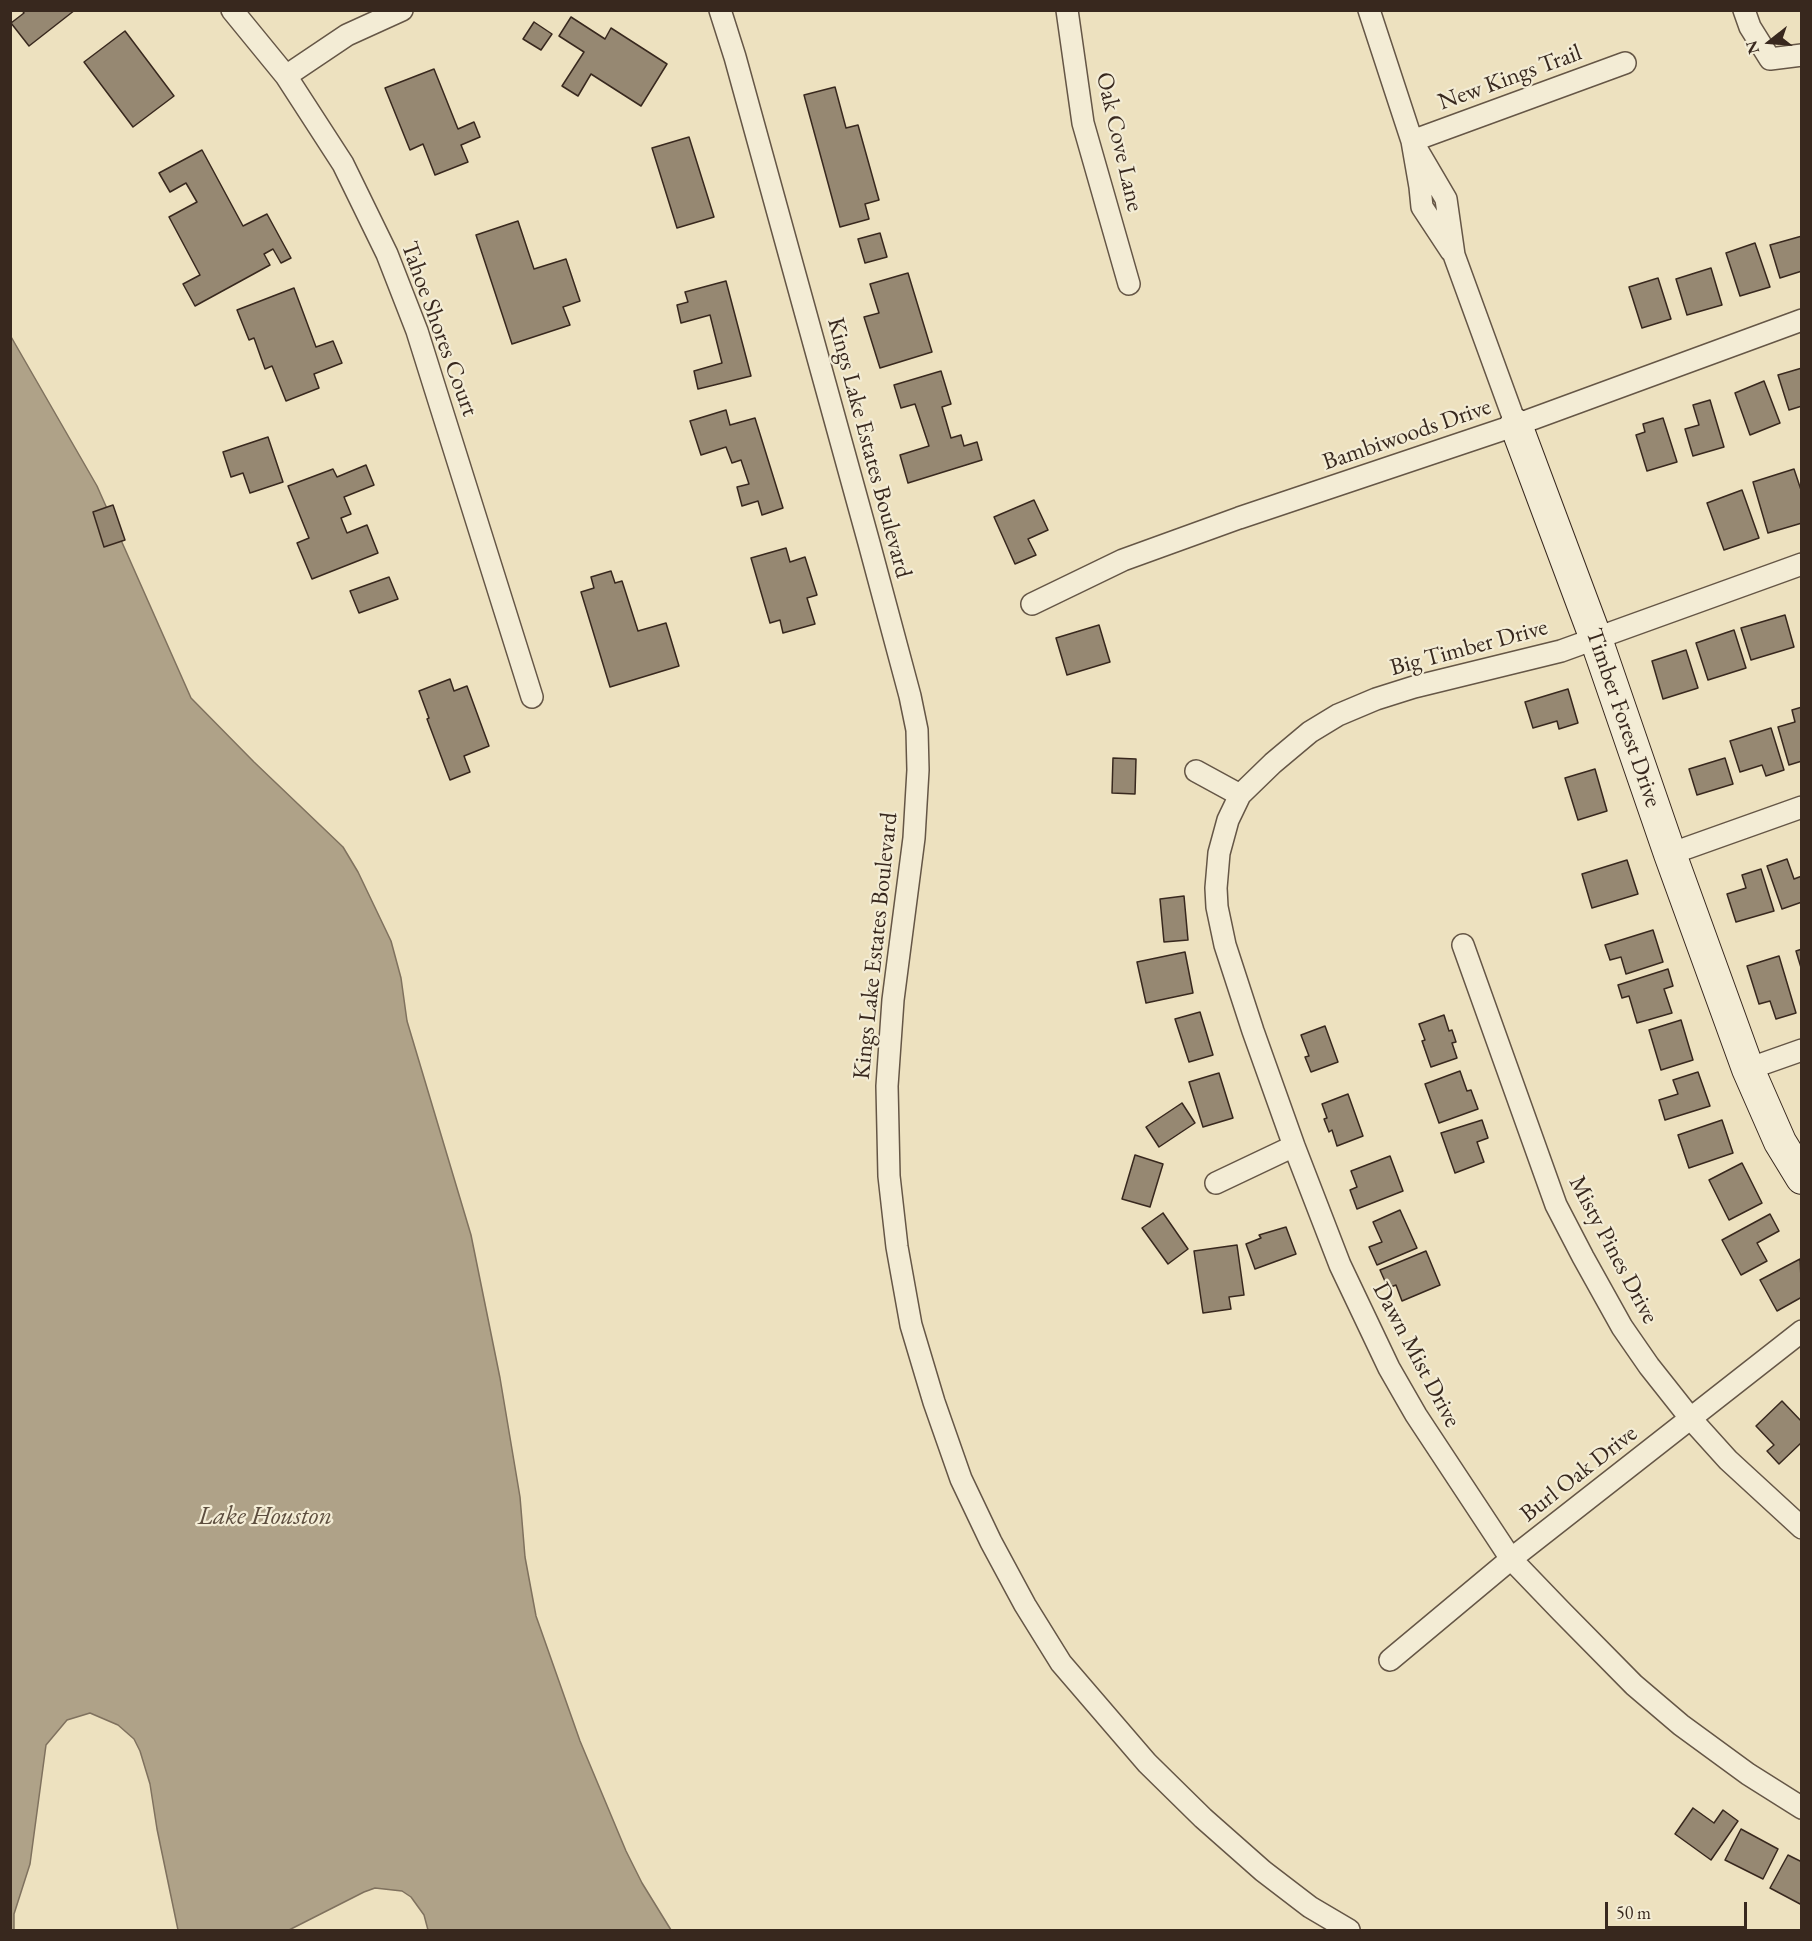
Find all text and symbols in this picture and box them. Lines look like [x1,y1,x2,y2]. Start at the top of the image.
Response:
north arrow [1740,12,1800,72]
text: N [1740,38,1764,57]
street label: New Kings Trail [1434,39,1586,117]
street label: Oak Cove Lane [1089,69,1149,215]
street label: Tahoe Shores Court [394,238,484,420]
street label: Kings Lake Estates Boulevard [820,315,918,581]
street label: Bambiwoods Drive [1319,393,1495,477]
street label: Big Timber Drive [1387,613,1551,683]
street label: Timber Forest Drive [1579,625,1667,811]
street label: Kings Lake Estates Boulevard [848,811,904,1081]
street label: Misty Pines Drive [1562,1171,1664,1329]
street label: Dawn Mist Drive [1366,1278,1466,1432]
street label: Burl Oak Drive [1515,1419,1643,1529]
water label: Lake Houston [198,1501,332,1533]
scale bar [1608,1890,1750,1928]
text: 50 m [1616,1901,1651,1924]

